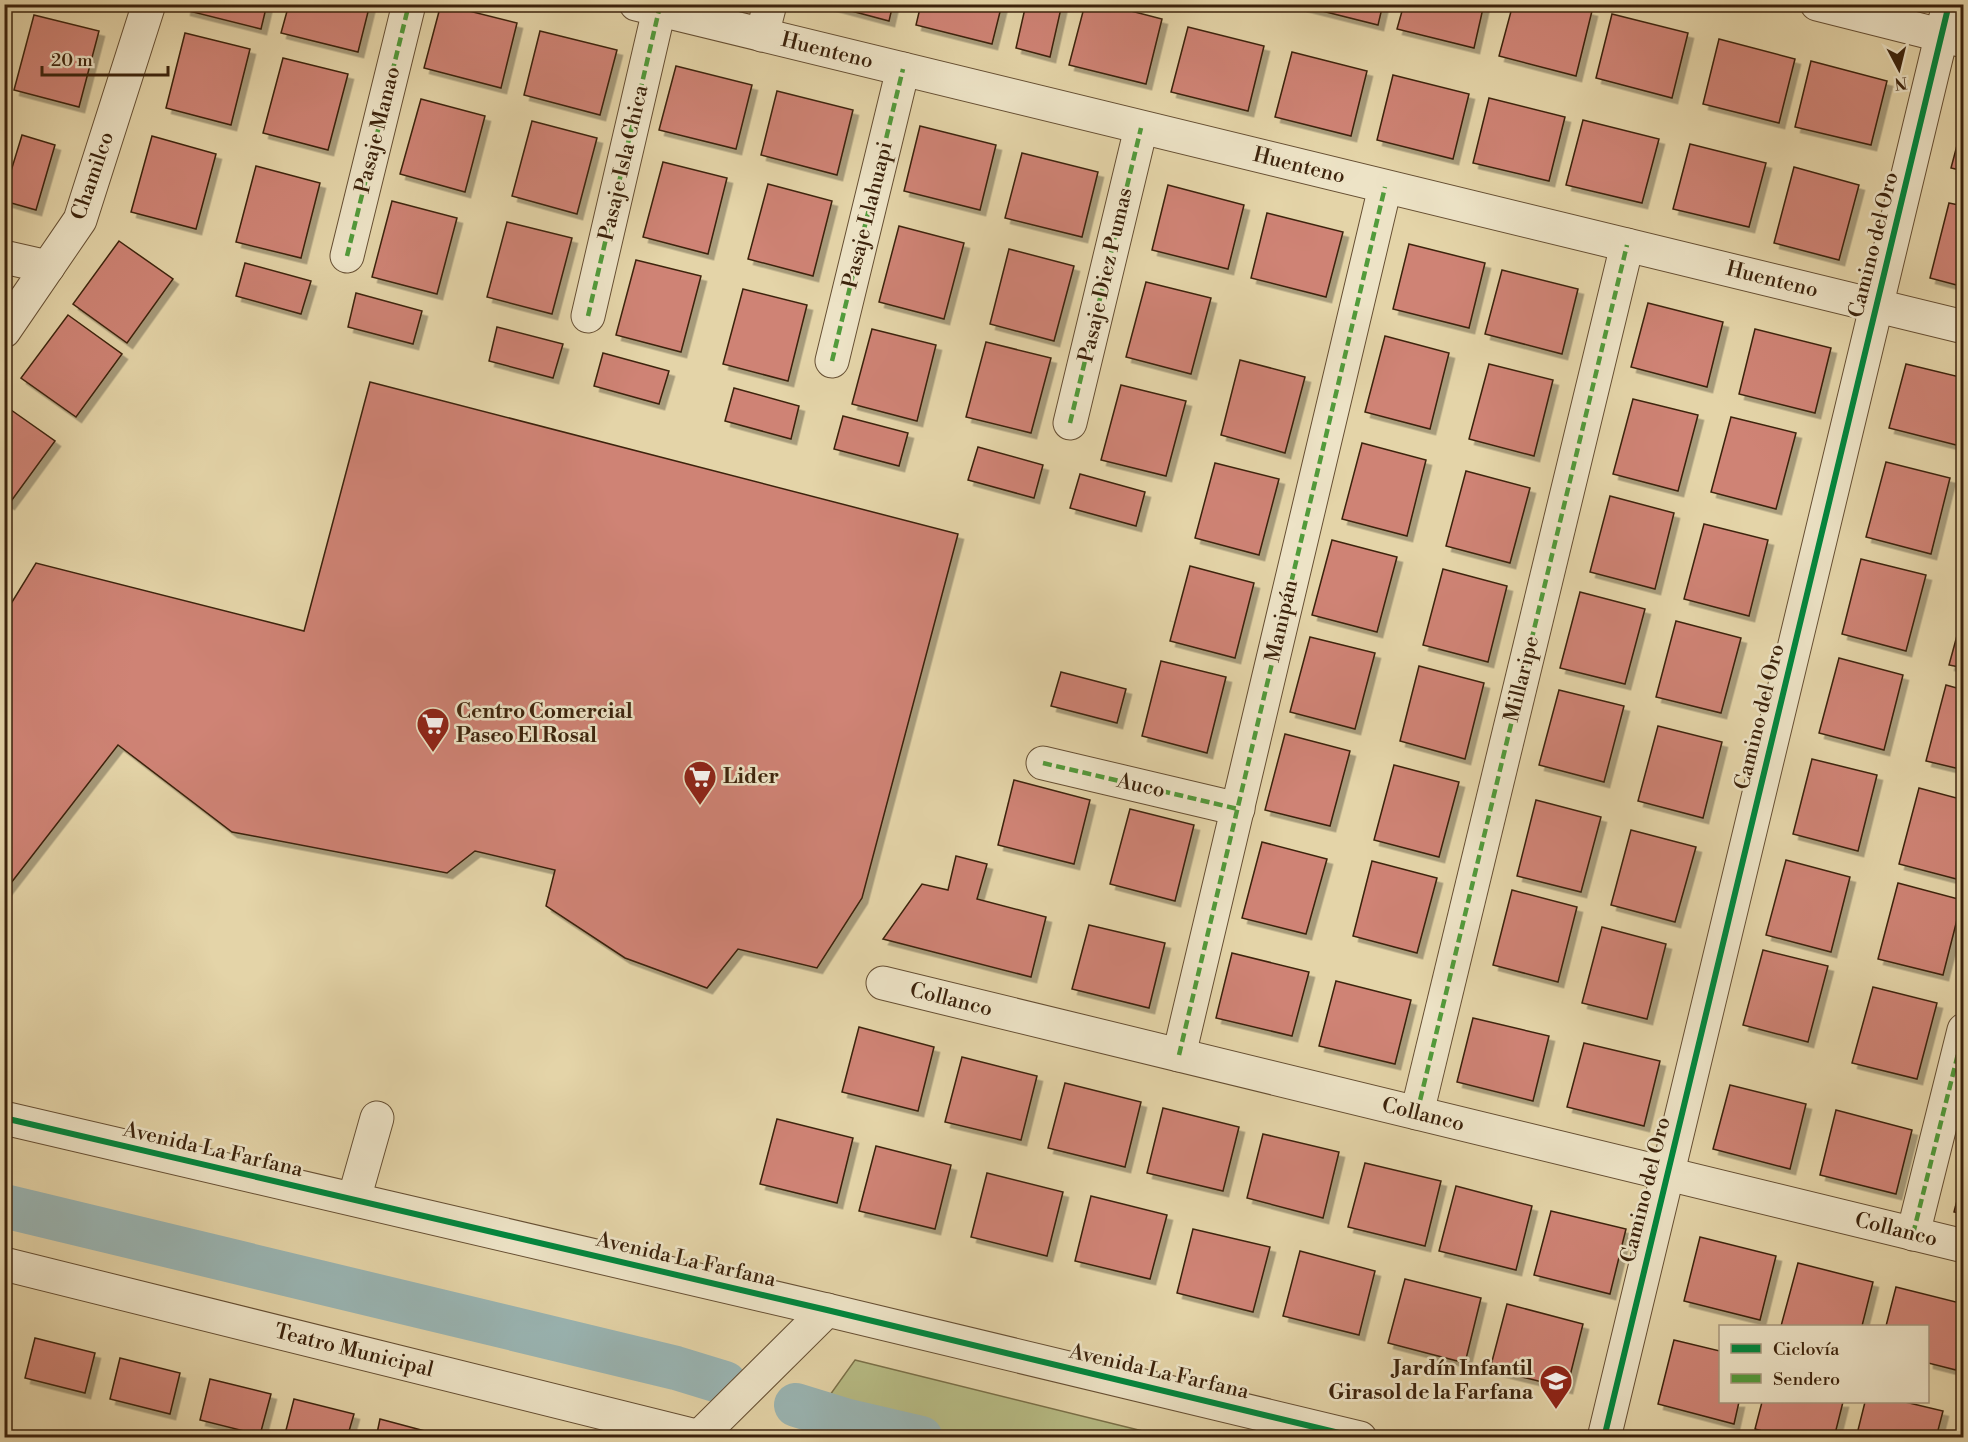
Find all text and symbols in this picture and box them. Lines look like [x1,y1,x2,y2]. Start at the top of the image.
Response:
street label: Huenteno [778,27,876,75]
scale bar [42,39,168,77]
north arrow [1869,39,1929,99]
text: 20 m [51,49,93,72]
street label: Pasaje Manao [350,64,406,196]
text: N [1893,72,1908,94]
street label: Pasaje Isla Chica [593,82,655,243]
street label: Chamilco [66,128,120,224]
street label: Pasaje Llahuapi [837,139,899,291]
street label: Huenteno [1250,142,1348,190]
street label: Camino del Oro [1843,169,1905,321]
street label: Pasaje Diez Pumas [1073,185,1139,365]
street label: Huenteno [1723,256,1821,304]
street label: Manipán [1260,577,1304,665]
street label: Millaripe [1499,633,1545,725]
street label: Camino del Oro [1729,641,1791,793]
place label: Centro Comercial Paseo El Rosal [456,699,633,749]
supermarket icon: Centro Comercial Paseo El Rosal [415,706,451,753]
supermarket icon: Lider [682,759,718,806]
place label: Lider [723,764,779,790]
street label: Auco [1113,768,1168,804]
street label: Collanco [907,977,995,1023]
street label: Collanco [1379,1092,1467,1138]
street label: Camino del Oro [1615,1114,1677,1266]
street label: Avenida La Farfana [120,1116,306,1183]
street label: Collanco [1852,1207,1940,1253]
street label: Avenida La Farfana [593,1226,779,1293]
street label: Teatro Municipal [272,1319,436,1383]
legend [1719,1325,1929,1403]
street label: Avenida La Farfana [1066,1338,1252,1405]
text: Ciclovía [1773,1338,1840,1361]
place label: Jardín Infantil Girasol de la Farfana [1328,1356,1534,1406]
school or university icon: Jardín Infantil Girasol de la Farfana [1538,1363,1574,1410]
text: Sendero [1773,1368,1840,1391]

